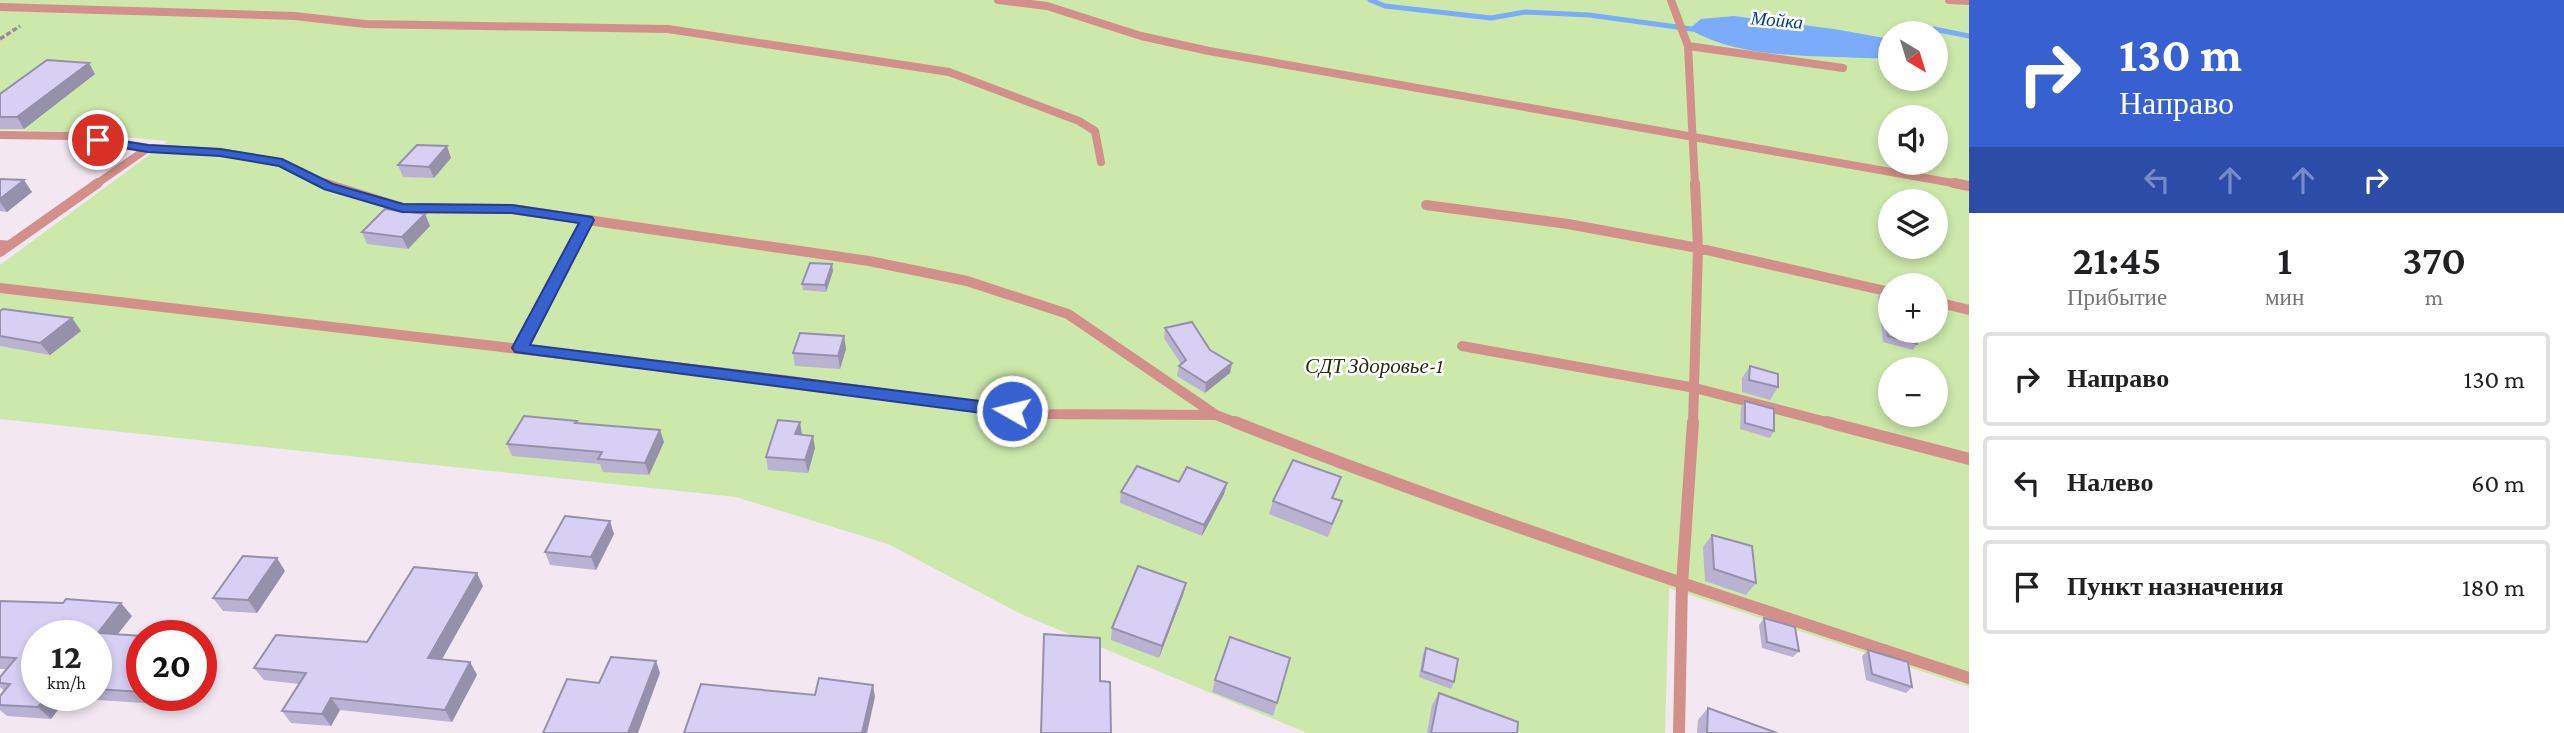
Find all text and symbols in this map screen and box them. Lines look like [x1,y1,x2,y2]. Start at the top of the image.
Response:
water label: Мойка [1749,7,1804,33]
north arrow [1878,21,1948,91]
map controls [1878,21,1948,427]
text: 130 m [2119,27,2242,82]
icon: right [2004,28,2095,119]
text: Направо [2119,85,2234,121]
button: sound [1878,105,1948,175]
pin [68,110,128,170]
icon: arrive [79,121,117,159]
icon: left [2138,161,2176,199]
icon: ahead [2211,161,2249,199]
icon: ahead [2284,161,2322,199]
icon: right [2357,161,2395,199]
button: layers [1878,189,1948,259]
text: 21:45 [2073,236,2162,283]
text: 1 [2277,236,2292,283]
text: 370 [2402,236,2466,283]
button: + [1878,273,1948,343]
text: Прибытие [2067,284,2167,310]
text: мин [2265,284,2304,310]
text: m [2425,284,2443,310]
park label: СДТ Здоровье-1 [1305,354,1443,378]
button: − [1878,357,1948,427]
icon: right [2008,360,2046,398]
text: Направо [2067,364,2169,393]
text: 130 m [2464,365,2525,394]
position arrow [975,374,1049,448]
icon: left [2008,464,2046,502]
text: Налево [2067,468,2153,497]
text: 60 m [2471,469,2525,498]
icon: arrive [2008,568,2046,606]
text: Пункт назначения [2067,572,2284,601]
text: 180 m [2462,573,2525,602]
speed limit sign: 20 [126,620,217,711]
text: 12 [51,637,82,676]
text: km/h [47,673,86,693]

